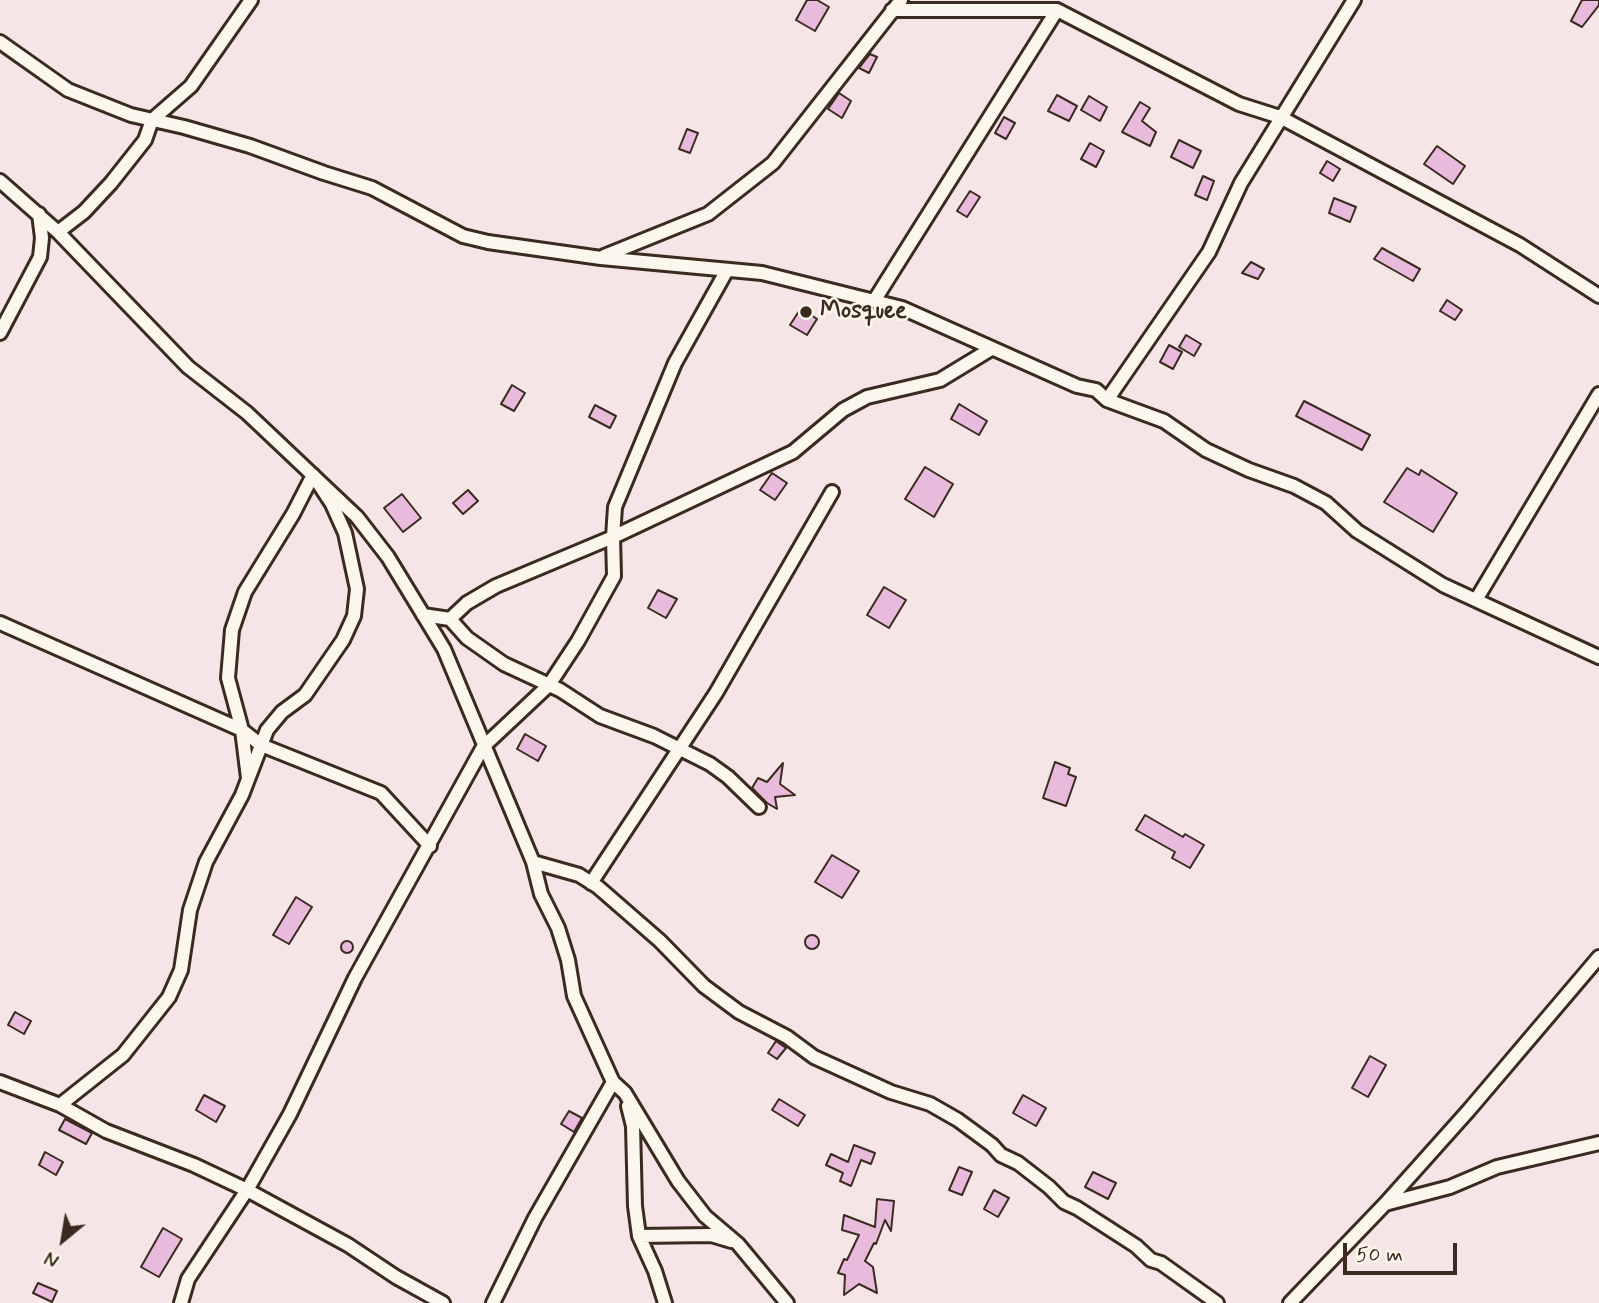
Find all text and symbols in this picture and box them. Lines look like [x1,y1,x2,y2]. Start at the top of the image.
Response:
place label: Mosquee [820,298,907,326]
marker: Mosquee [798,304,814,320]
north arrow [28,1205,98,1275]
scale bar [1347,1230,1461,1274]
text: 50 m [1356,1241,1403,1269]
text: N [41,1245,64,1273]

